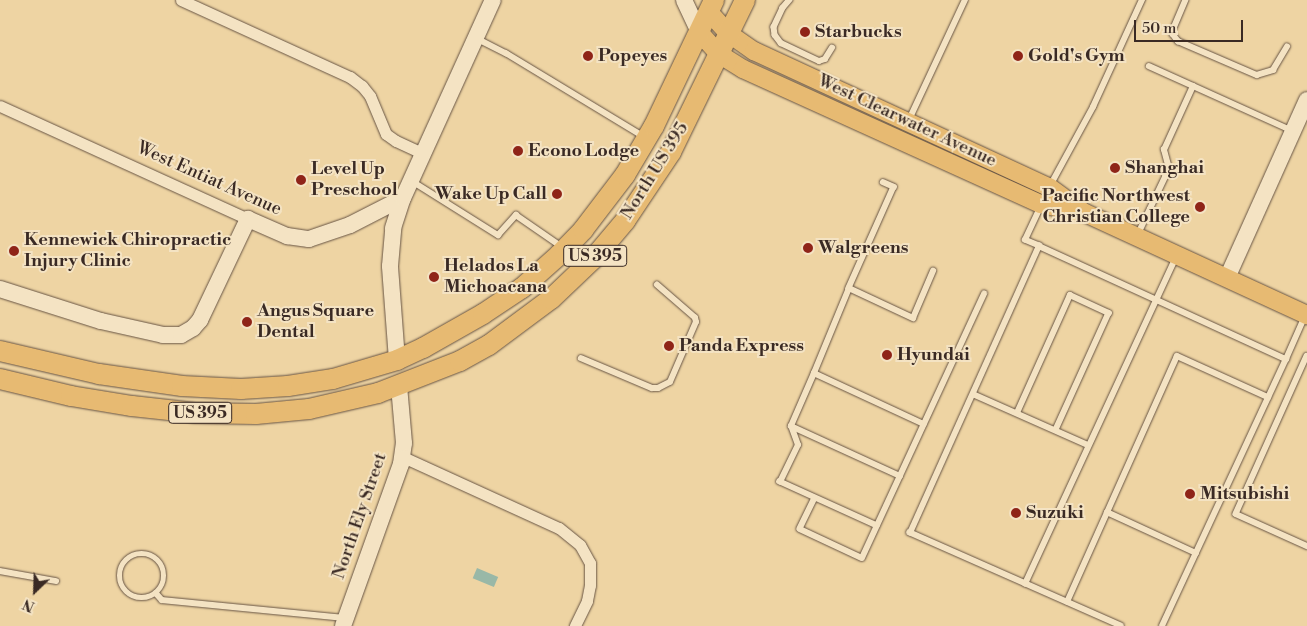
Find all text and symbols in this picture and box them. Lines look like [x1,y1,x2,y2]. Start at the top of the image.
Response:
scale bar [1137,10,1246,42]
text: 50 m [1142,19,1176,38]
place label: Starbucks [815,21,902,43]
marker: Starbucks [799,26,811,38]
place label: Popeyes [598,45,667,67]
place label: Gold's Gym [1028,45,1125,67]
marker: Popeyes [582,50,594,62]
marker: Gold's Gym [1012,50,1024,62]
street label: West Clearwater Avenue [814,70,1000,172]
street label: North US 395 [617,118,693,224]
street label: West Entiat Avenue [133,137,285,221]
place label: Econo Lodge [528,140,639,162]
marker: Econo Lodge [512,145,524,157]
place label: Shanghai [1125,157,1204,179]
place label: Level Up Preschool [311,159,398,202]
marker: Shanghai [1109,162,1121,174]
marker: Level Up Preschool [295,174,307,186]
place label: Wake Up Call [435,183,547,205]
place label: Pacific Northwest Christian College [1042,186,1190,228]
marker: Wake Up Call [551,188,563,200]
marker: Pacific Northwest Christian College [1194,201,1206,213]
place label: Kennewick Chiropractic Injury Clinic [24,230,231,272]
place label: Walgreens [818,237,909,259]
road number: US 395 [562,242,628,270]
marker: Walgreens [802,242,814,254]
marker: Kennewick Chiropractic Injury Clinic [8,245,20,257]
place label: Helados La Michoacana [444,256,547,298]
marker: Helados La Michoacana [428,271,440,283]
place label: Angus Square Dental [257,301,374,344]
marker: Angus Square Dental [241,316,253,328]
place label: Panda Express [679,335,804,357]
marker: Panda Express [663,340,675,352]
place label: Hyundai [897,344,970,366]
marker: Hyundai [881,349,893,361]
road number: US 395 [168,399,232,426]
street label: North Ely Street [328,450,392,582]
place label: Mitsubishi [1200,483,1289,505]
marker: Mitsubishi [1184,488,1196,500]
place label: Suzuki [1026,502,1084,524]
marker: Suzuki [1010,507,1022,519]
north arrow [10,566,60,616]
text: N [20,594,38,615]

